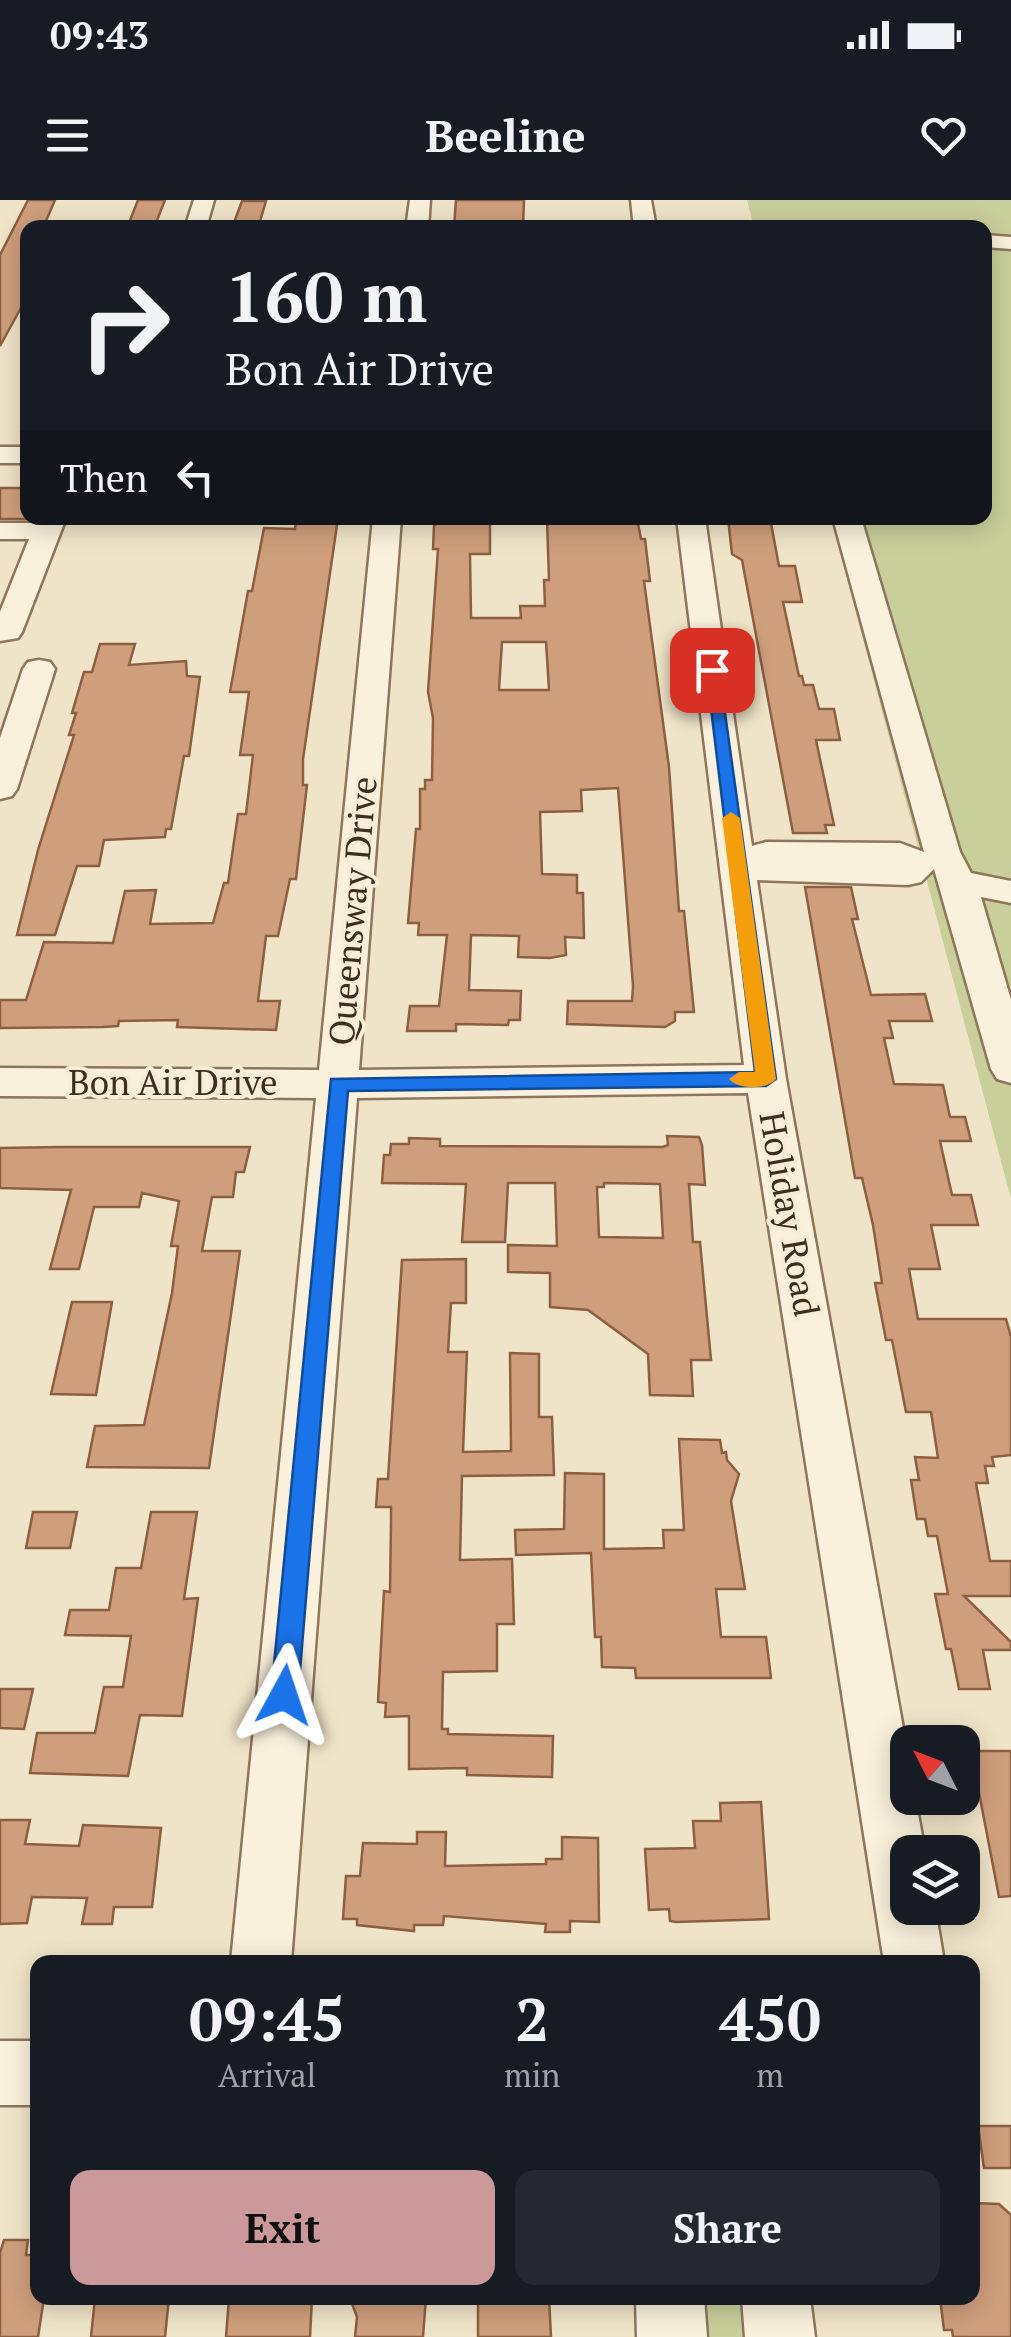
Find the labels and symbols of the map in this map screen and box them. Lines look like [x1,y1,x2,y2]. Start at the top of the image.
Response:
pin [670,628,755,713]
street label: Queensway Drive [317,774,387,1047]
street label: Bon Air Drive [68,1059,278,1105]
street label: Holiday Road [749,1108,831,1320]
position arrow [232,1643,336,1747]
north arrow [890,1725,980,1815]

